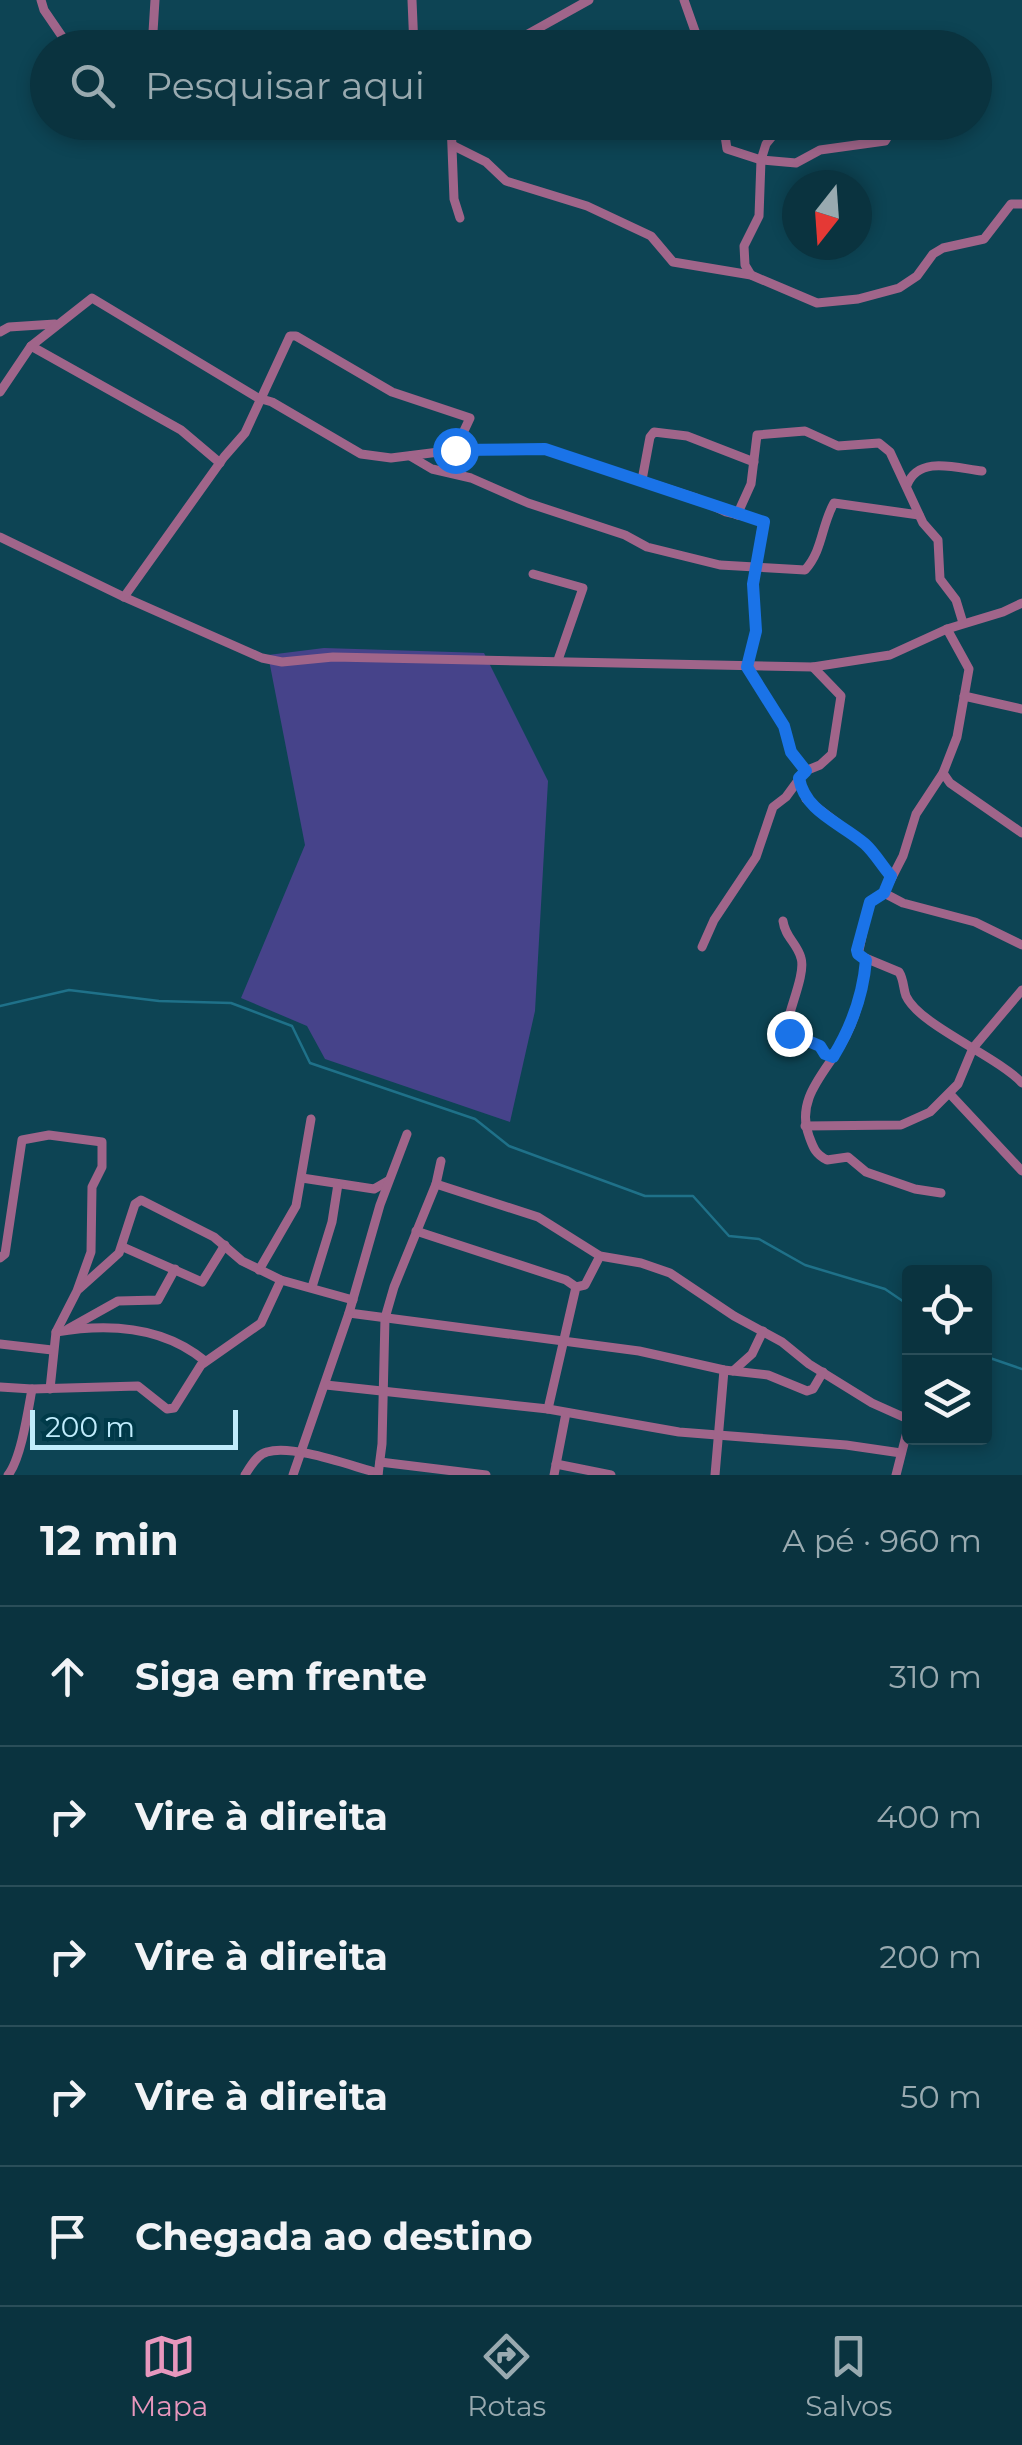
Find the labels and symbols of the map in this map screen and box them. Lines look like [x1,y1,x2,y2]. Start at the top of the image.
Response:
north arrow [782,170,872,260]
route start [433,428,479,474]
route end [767,1011,813,1057]
scale bar [30,1405,238,1450]

